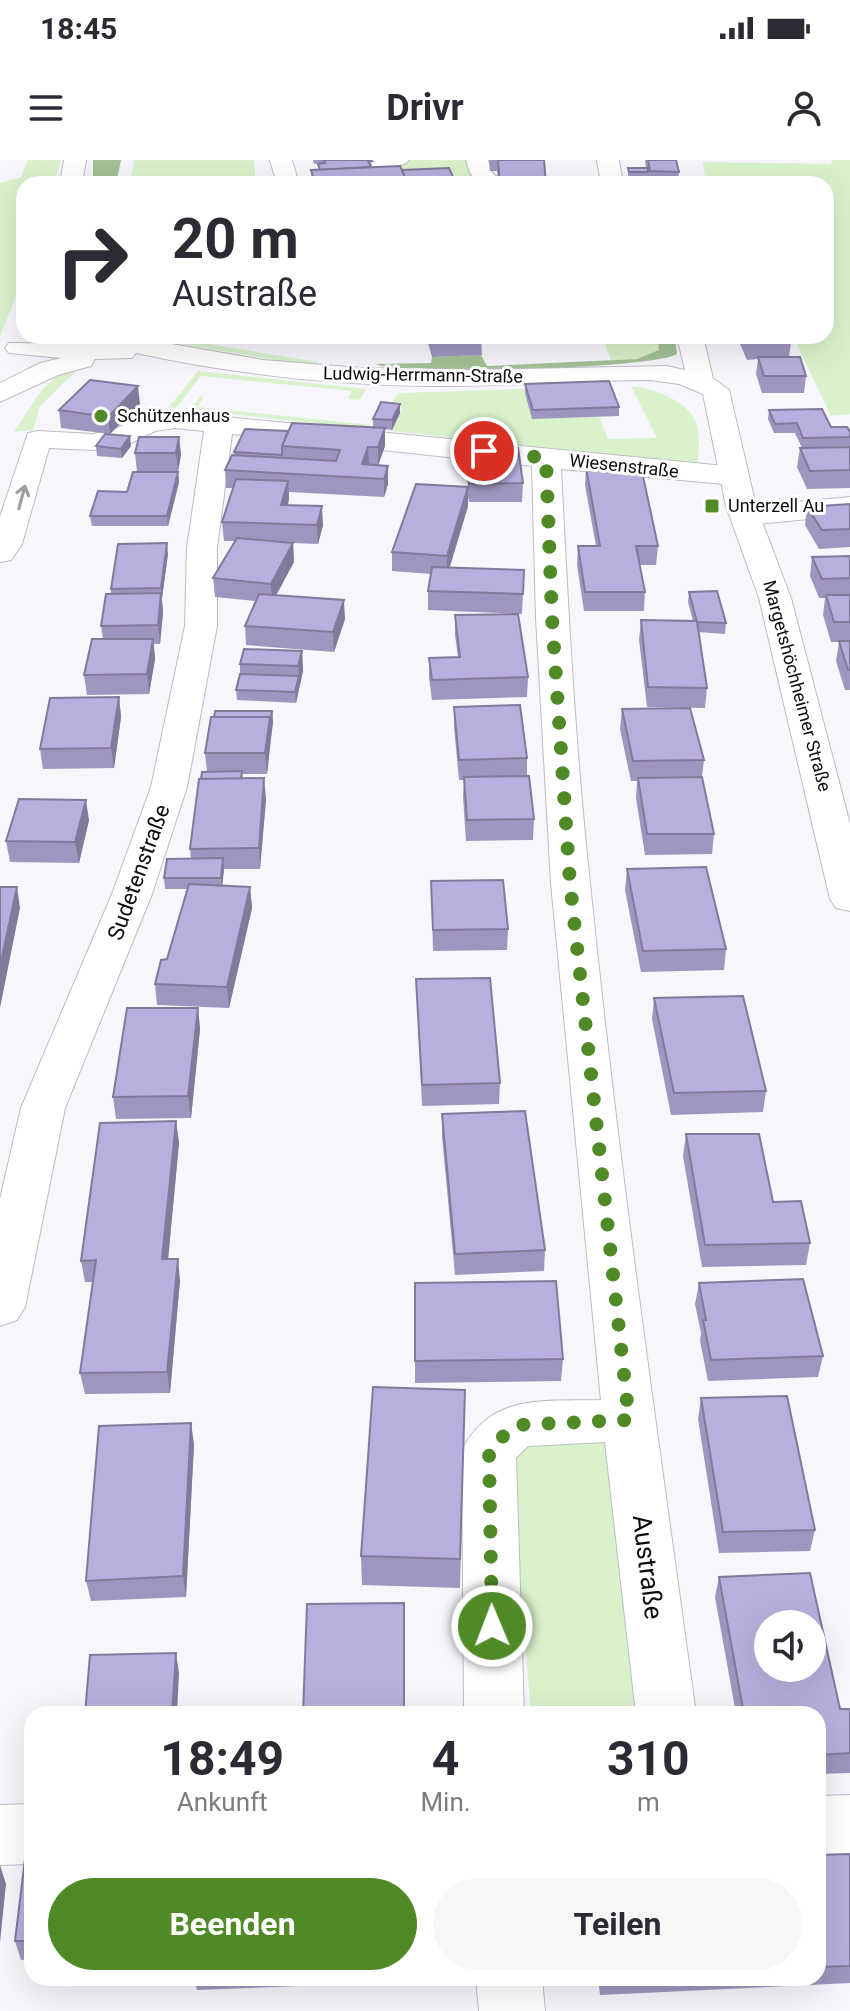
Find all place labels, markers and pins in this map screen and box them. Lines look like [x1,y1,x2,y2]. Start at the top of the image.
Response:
place label: Schützenhaus [117,405,230,426]
marker: Schützenhaus [92,407,110,425]
pin [450,417,518,485]
place label: Unterzell Au [728,495,824,516]
marker: Unterzell Au [703,497,721,515]

